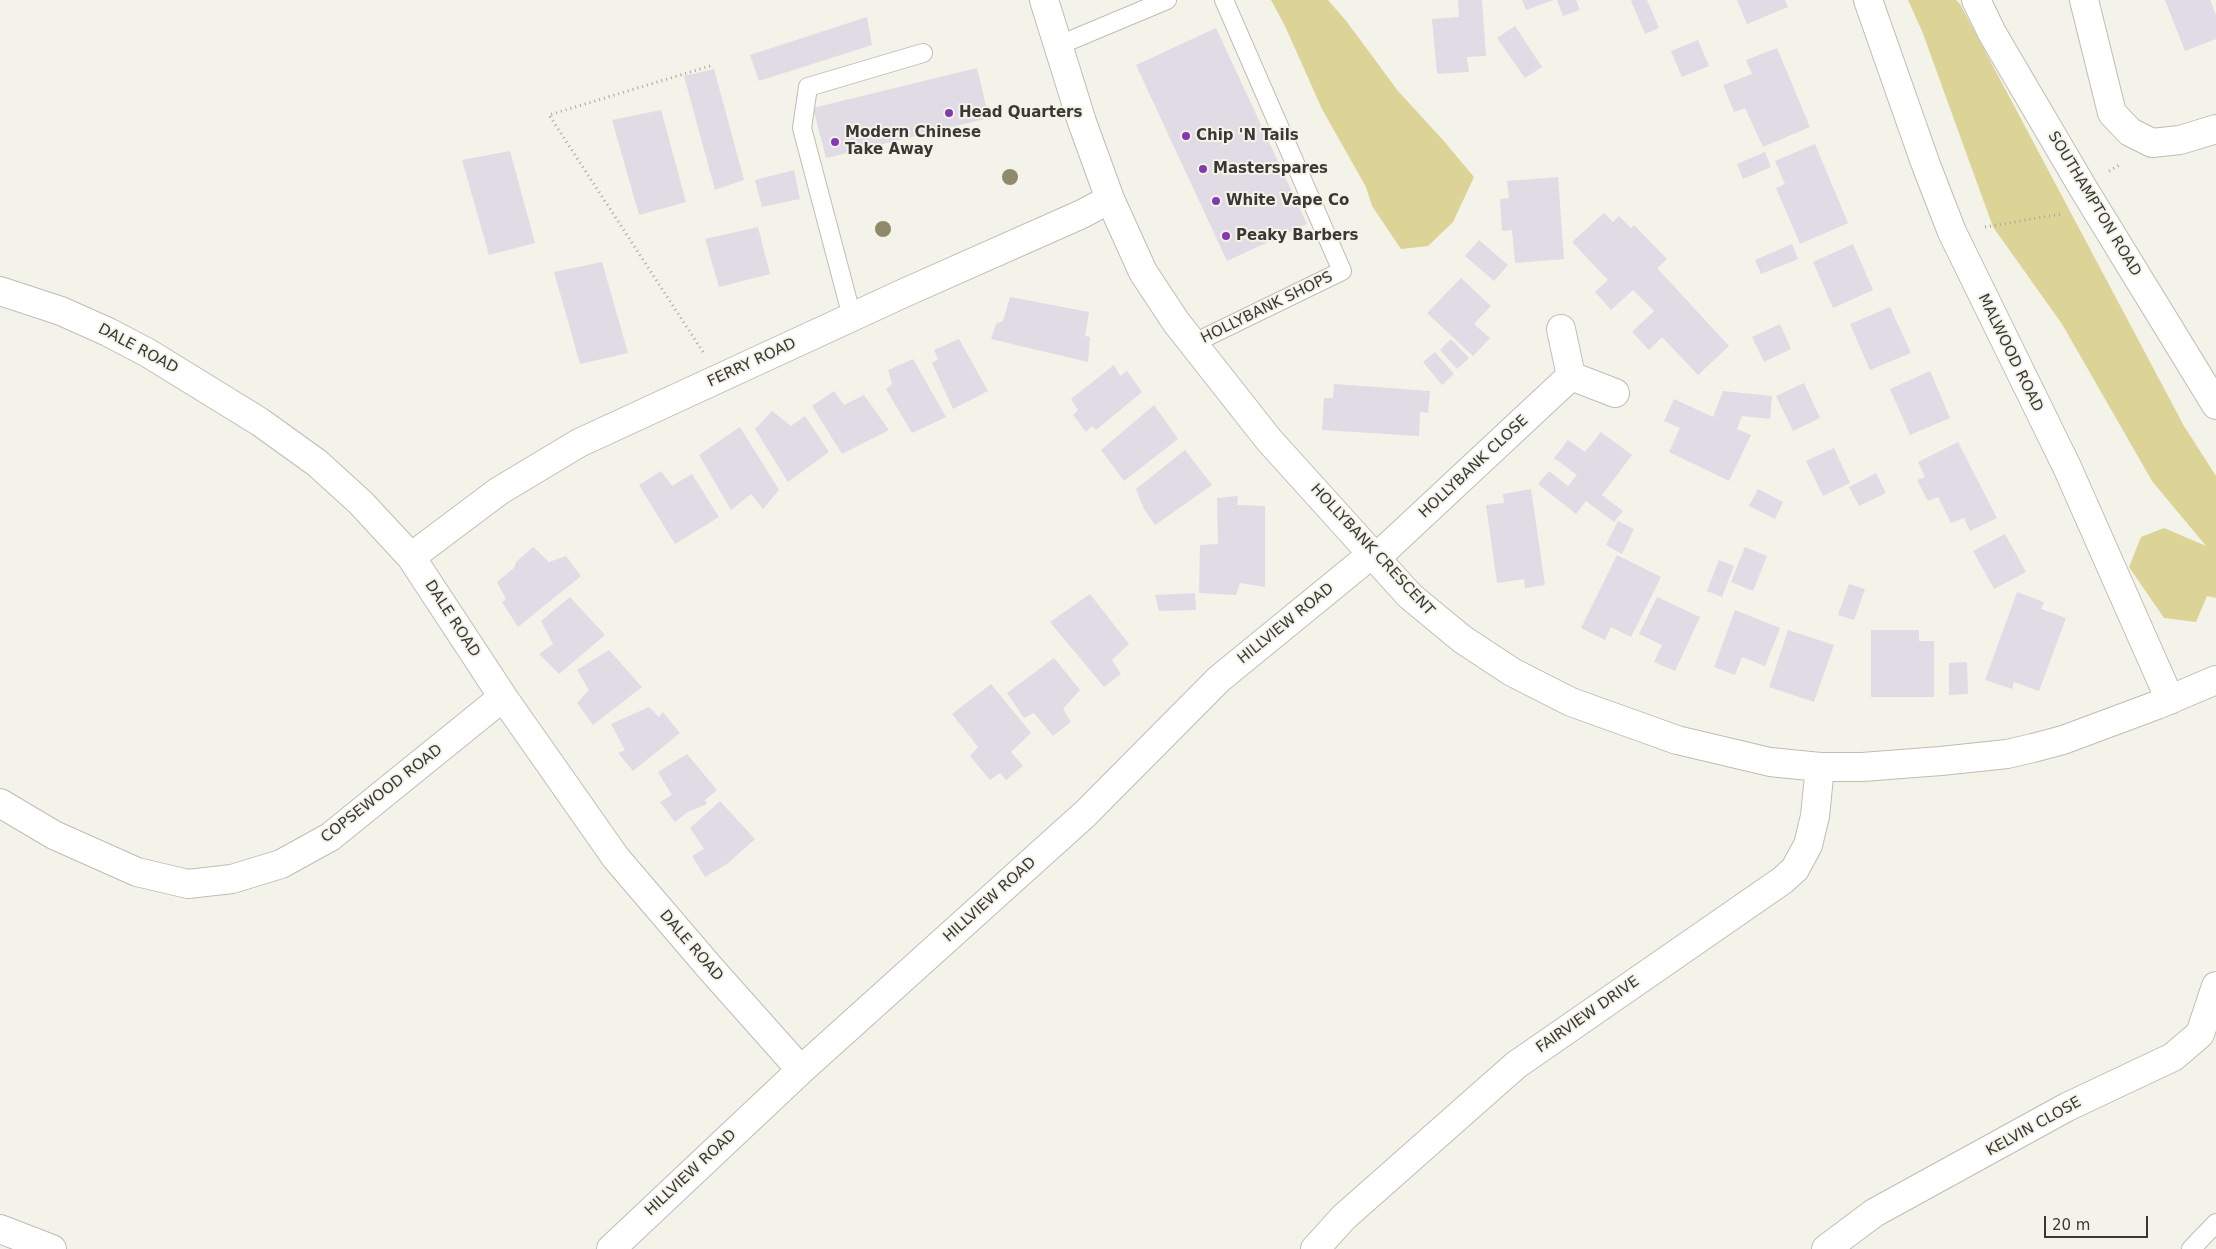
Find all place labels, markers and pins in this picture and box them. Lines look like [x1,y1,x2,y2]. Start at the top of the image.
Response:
place label: Head Quarters [959,104,1082,122]
marker: Head Quarters [943,107,955,119]
place label: Modern Chinese Take Away [845,124,981,159]
place label: Chip 'N Tails [1196,127,1299,145]
marker: Chip 'N Tails [1180,130,1192,142]
marker: Modern Chinese Take Away [829,136,841,148]
place label: Masterspares [1213,160,1328,178]
marker: Masterspares [1197,163,1209,175]
place label: White Vape Co [1226,192,1349,210]
marker: White Vape Co [1210,195,1222,207]
place label: Peaky Barbers [1236,227,1358,245]
marker: Peaky Barbers [1220,230,1232,242]

